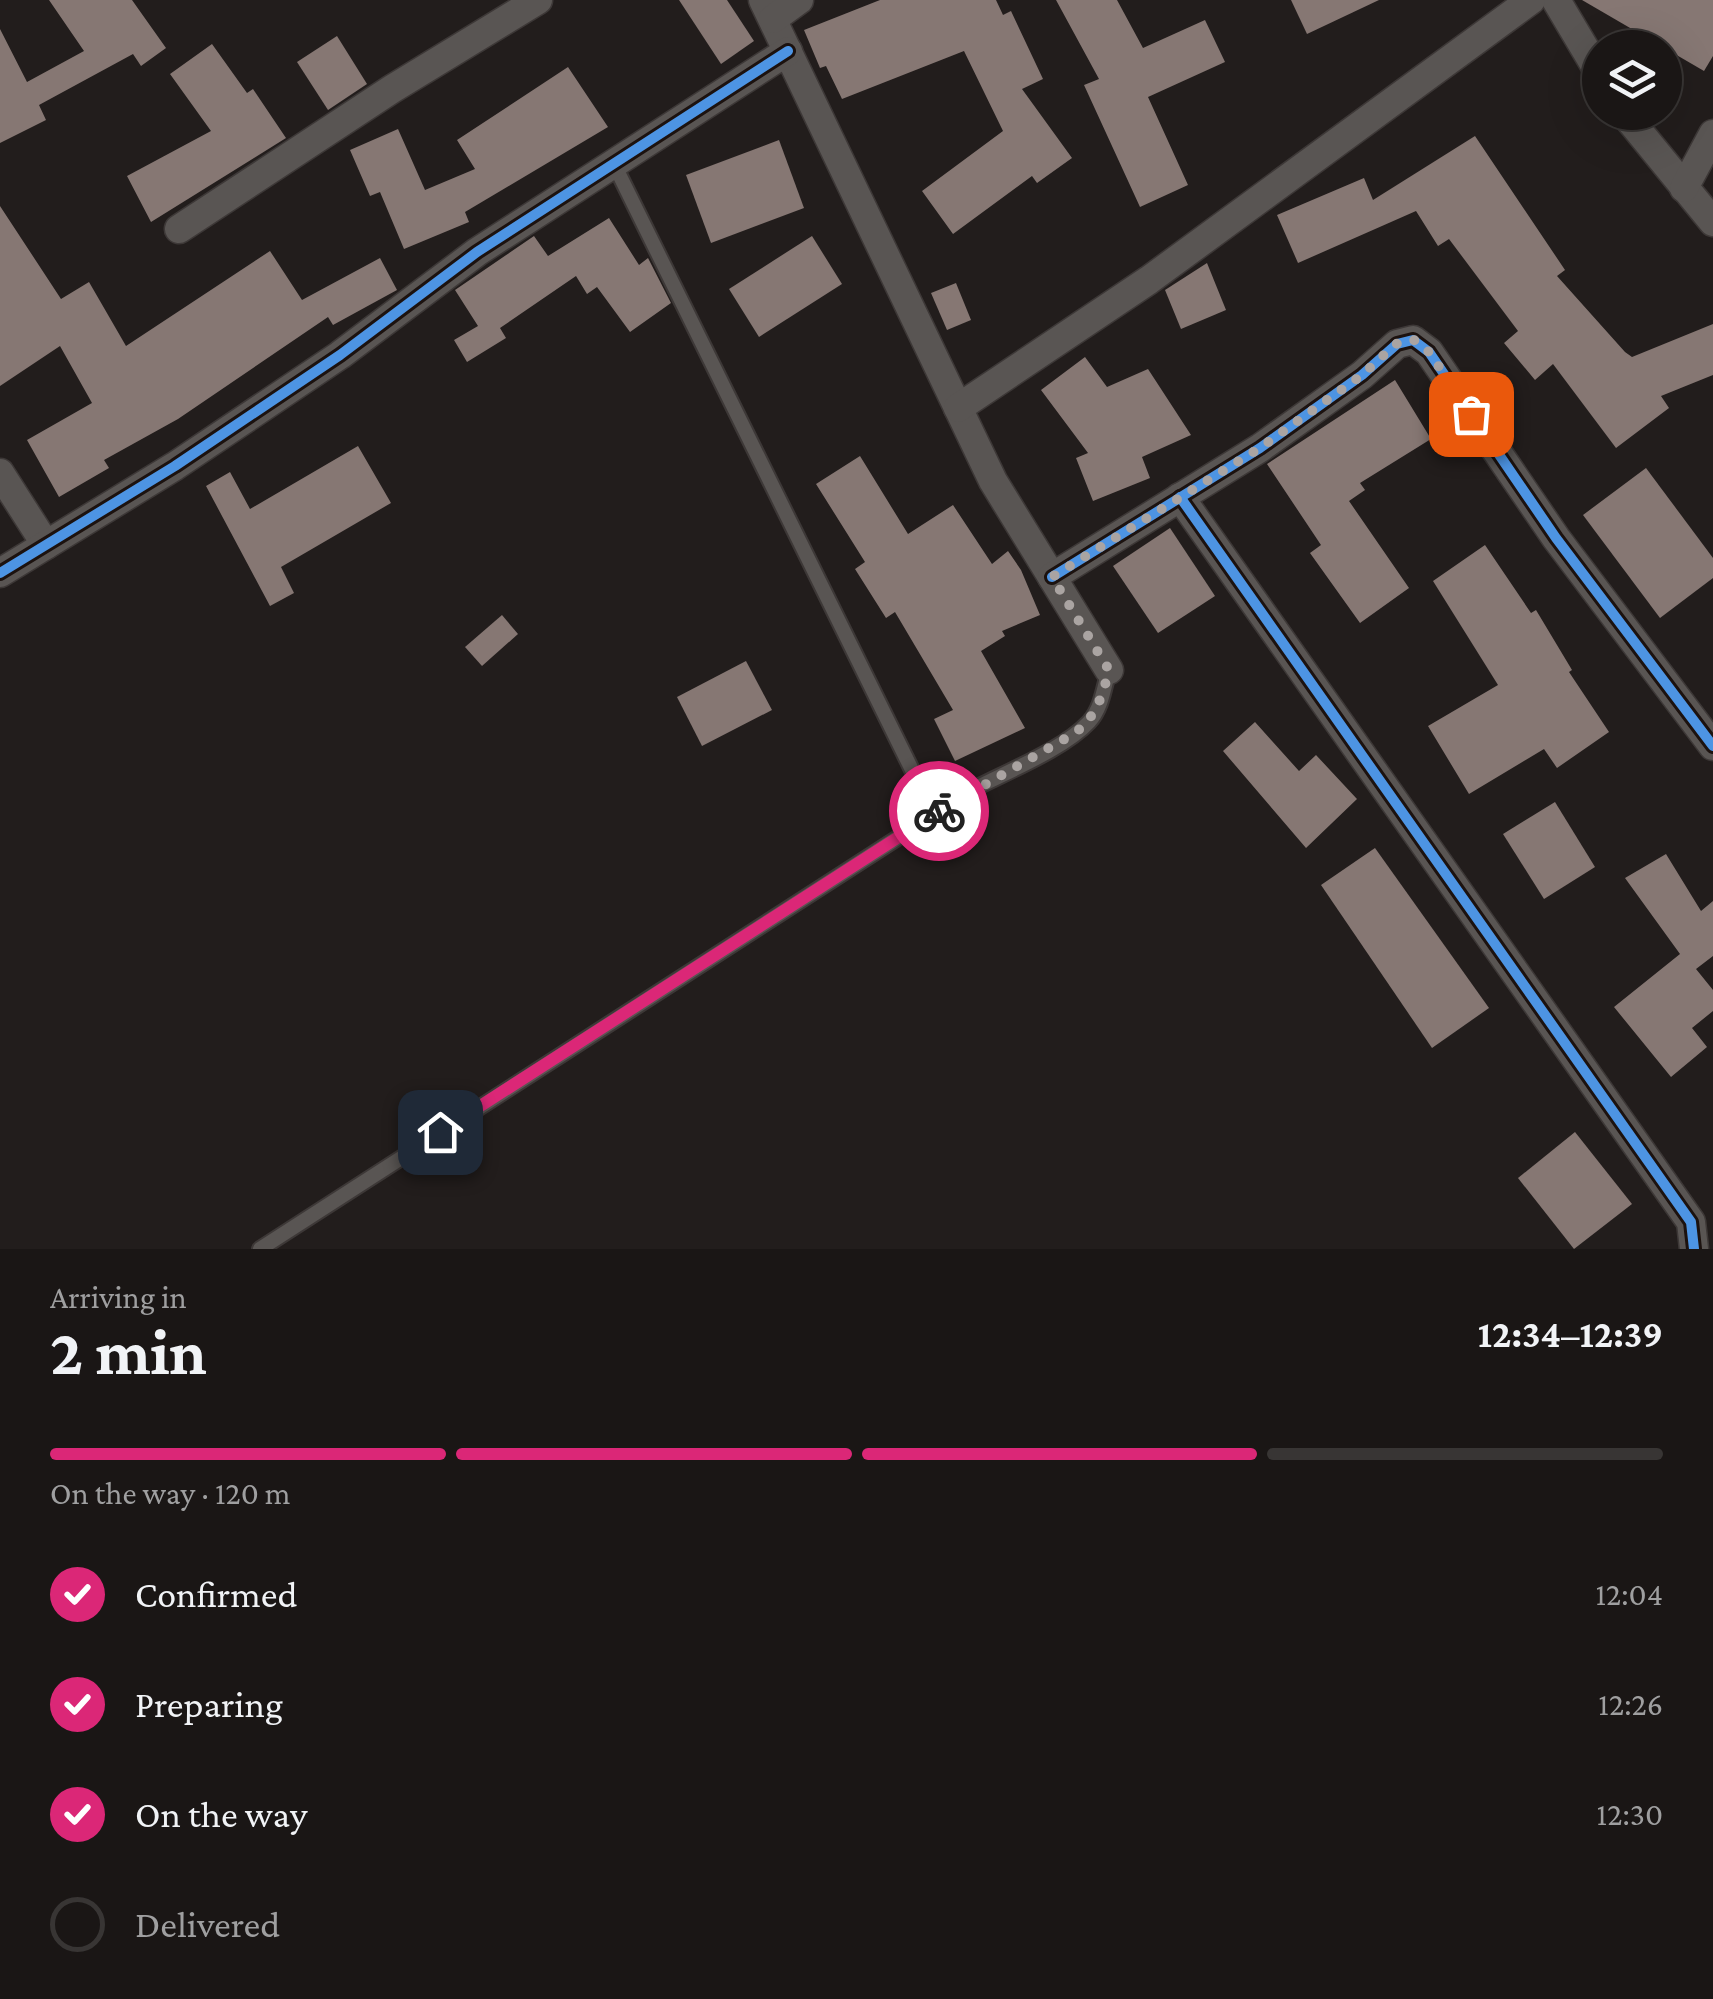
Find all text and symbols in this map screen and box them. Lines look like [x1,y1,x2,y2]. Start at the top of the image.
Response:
map controls [1582,30,1682,130]
button: layers [1582,30,1682,130]
pin [1429,372,1514,457]
icon: bag [1444,387,1499,442]
courier [889,761,989,861]
icon: bike [912,784,967,839]
pin [398,1090,483,1175]
icon: home [413,1105,468,1160]
text: Arriving in [50,1279,187,1315]
text: 12:34–12:39 [1478,1313,1663,1355]
text: 2 min [50,1316,207,1388]
text: On the way · 120 m [50,1475,291,1511]
icon: check [50,1567,105,1622]
text: Confirmed [135,1573,298,1615]
text: 12:04 [1595,1576,1663,1612]
icon: check [50,1677,105,1732]
text: Preparing [135,1683,283,1725]
text: 12:26 [1598,1686,1663,1722]
icon: check [50,1787,105,1842]
text: On the way [135,1793,307,1835]
text: 12:30 [1597,1796,1663,1832]
text: Delivered [135,1903,280,1945]

